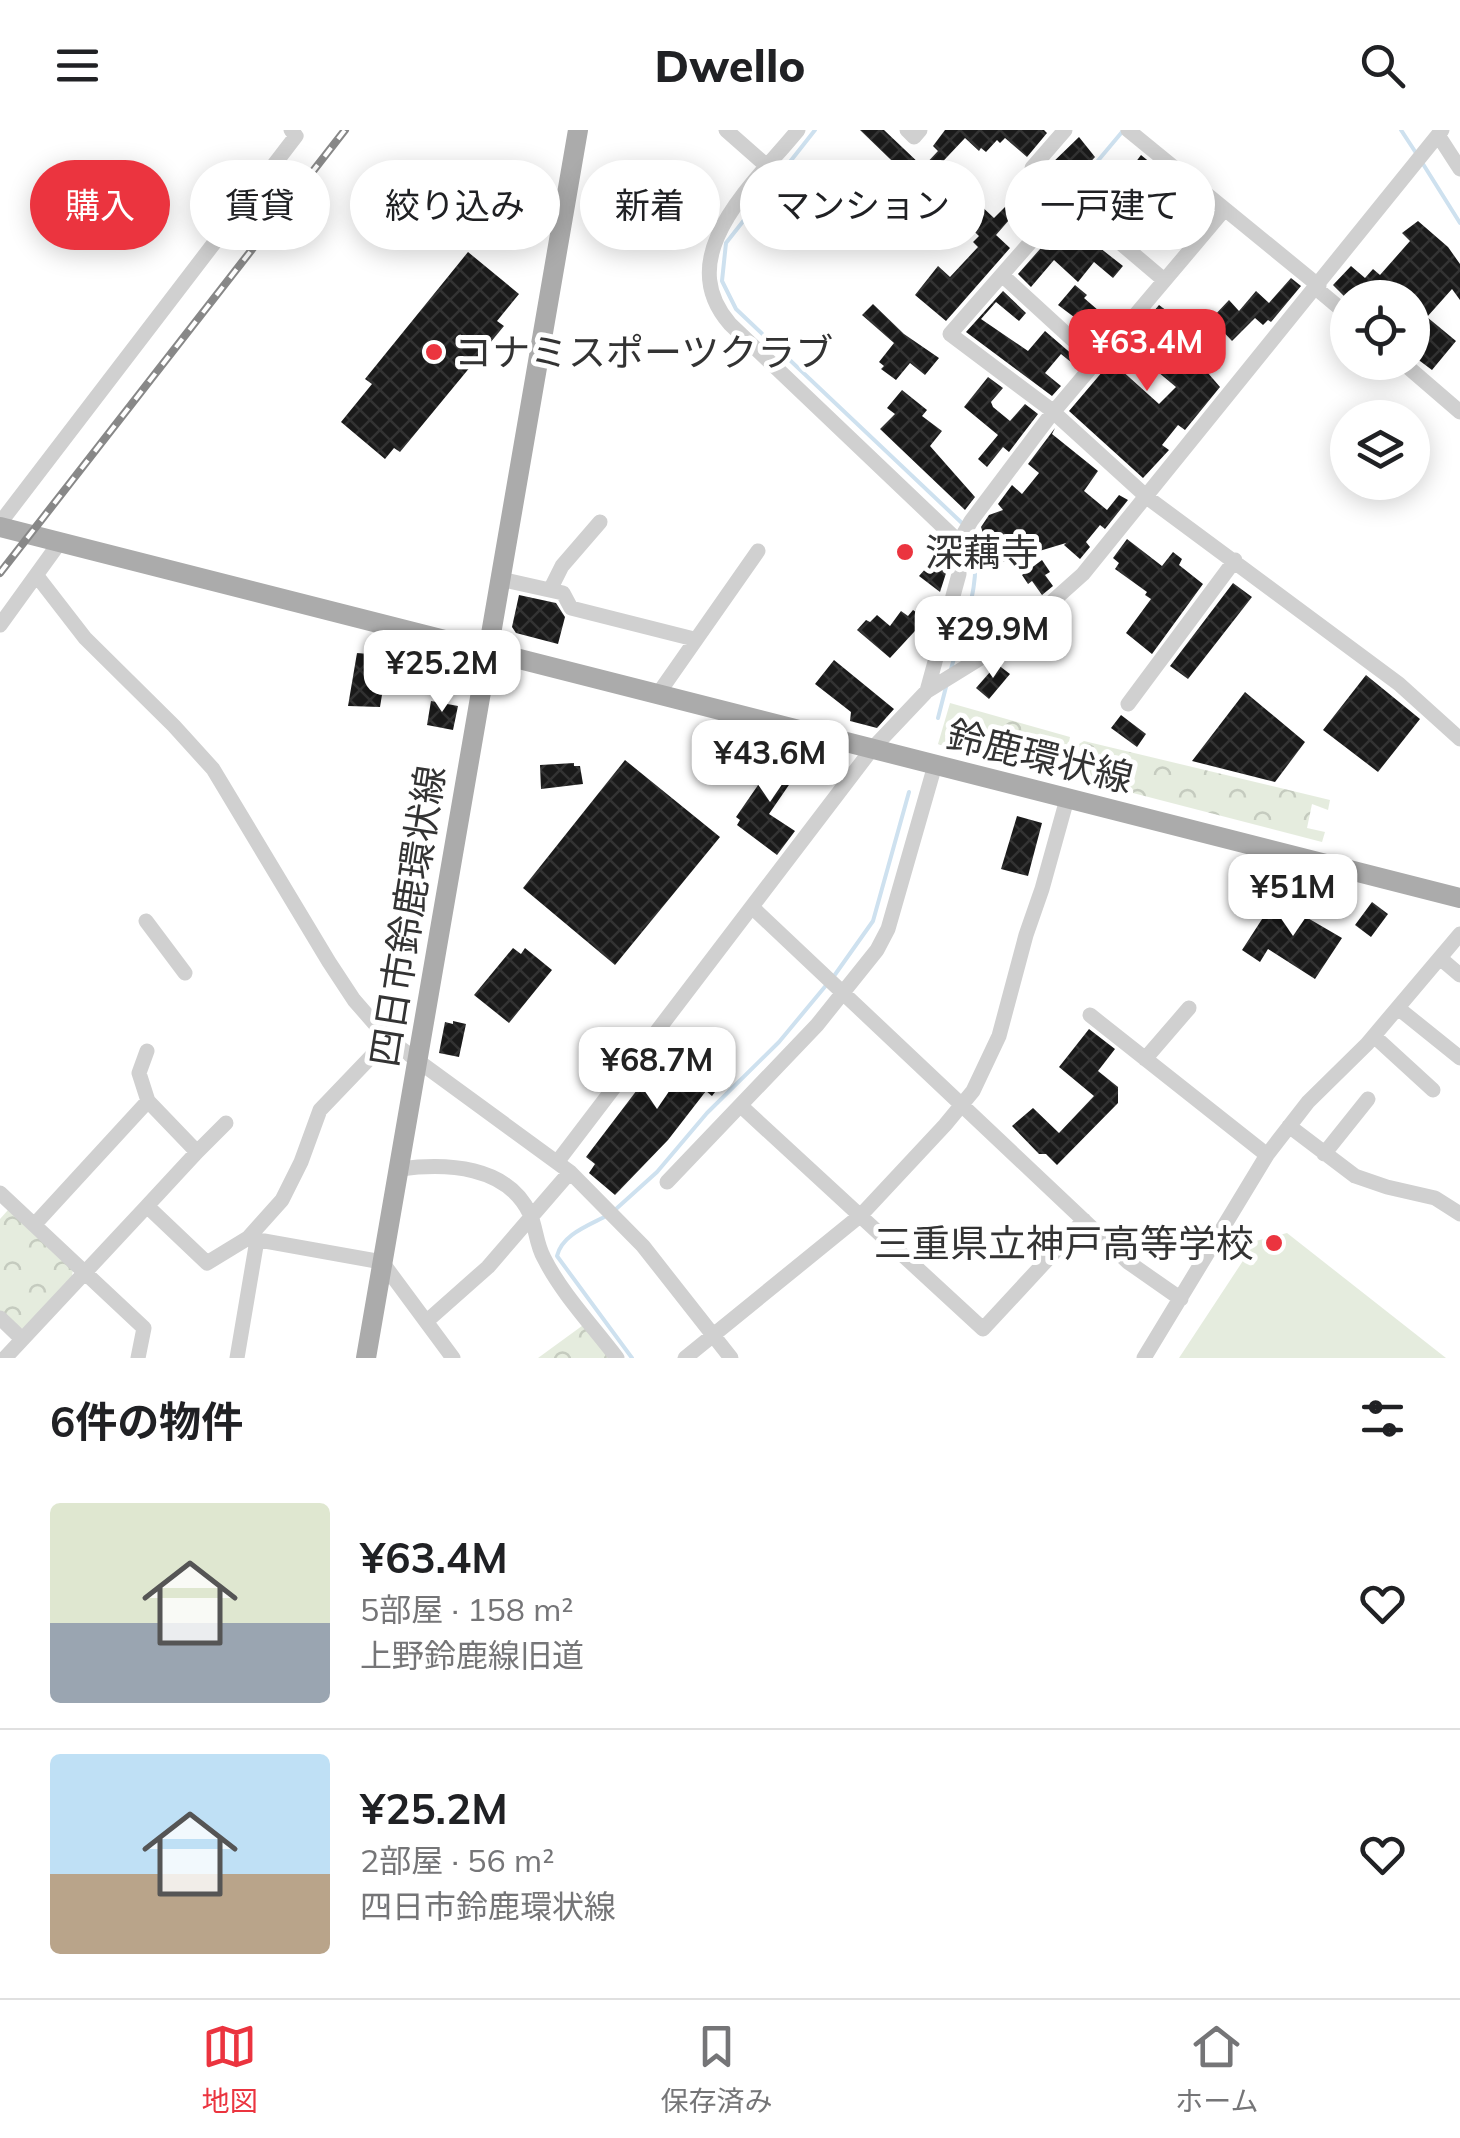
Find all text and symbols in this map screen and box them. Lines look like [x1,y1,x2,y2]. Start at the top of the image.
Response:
text: Dwello [655,37,805,93]
icon: menu [50,38,105,93]
icon: search [1355,38,1410,93]
chip: 購入 [30,160,170,250]
chip: 賃貸 [190,160,330,250]
chip: 絞り込み [350,160,560,250]
chip: 新着 [580,160,720,250]
chip: マンション [740,160,985,250]
chip: 一戸建て [1005,160,1215,250]
map controls [1330,280,1430,500]
button: locate [1330,280,1430,380]
pin: ¥63.4M [1066,309,1228,394]
text: ¥63.4M [1091,321,1203,361]
place label: コナミスポーツクラブ [454,328,833,376]
marker: コナミスポーツクラブ [423,341,445,363]
button: layers [1330,400,1430,500]
place label: 深藕寺 [925,528,1039,576]
marker: 深藕寺 [894,541,916,563]
pin: ¥29.9M [912,596,1074,681]
text: ¥29.9M [937,608,1049,648]
pin: ¥25.2M [361,630,523,715]
text: ¥25.2M [386,642,498,682]
street label: 鈴鹿環状線 [942,710,1138,802]
pin: ¥43.6M [689,720,851,805]
text: ¥43.6M [714,732,826,772]
street label: 四日市鈴鹿環状線 [360,762,454,1070]
pin: ¥51M [1234,854,1352,939]
text: ¥51M [1250,866,1336,906]
pin: ¥68.7M [576,1027,738,1112]
text: ¥68.7M [601,1039,713,1079]
place label: 三重県立神戸高等学校 [874,1219,1254,1267]
marker: 三重県立神戸高等学校 [1263,1232,1285,1254]
icon: filters [1355,1391,1410,1446]
text: 6件の物件 [50,1395,243,1448]
text: ¥63.4M [360,1531,508,1584]
icon: home [130,1543,250,1663]
icon: heart [1355,1576,1410,1631]
text: 5部屋 · 158 m² [360,1589,574,1629]
text: 上野鈴鹿線旧道 [360,1635,584,1675]
text: ¥25.2M [360,1782,508,1835]
icon: home [130,1794,250,1914]
icon: heart [1355,1827,1410,1882]
text: 2部屋 · 56 m² [360,1840,554,1880]
text: 四日市鈴鹿環状線 [360,1886,616,1926]
tab: 地図 [201,2019,257,2119]
tab: 保存済み [660,2019,772,2119]
tab: ホーム [1175,2019,1259,2119]

